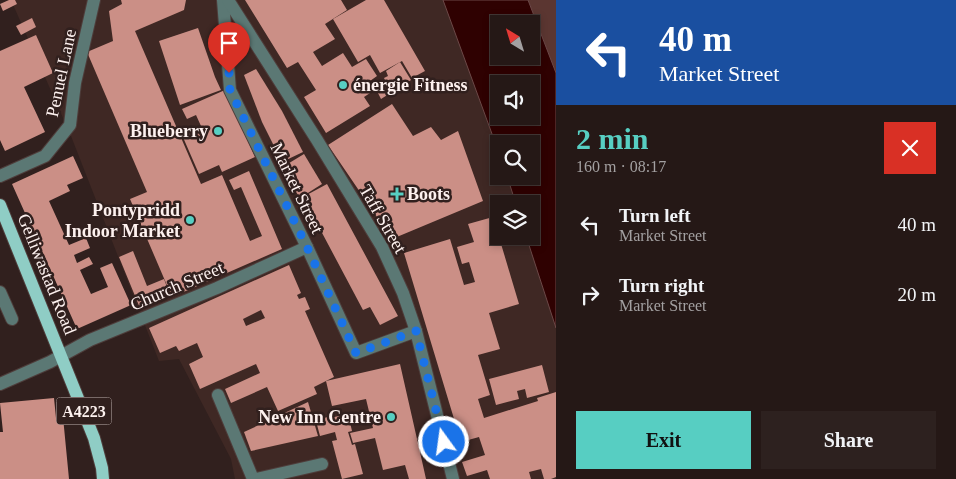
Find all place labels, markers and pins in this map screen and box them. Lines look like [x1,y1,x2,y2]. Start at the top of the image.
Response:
pin [208,22,250,73]
place label: énergie Fitness [353,75,467,95]
marker: énergie Fitness [337,79,349,91]
place label: Blueberry [130,121,208,141]
marker: Blueberry [212,125,224,137]
place label: Boots [407,184,450,204]
marker: Boots [391,188,403,200]
place label: Pontypridd Indoor Market [65,200,180,241]
marker: Pontypridd Indoor Market [184,214,196,226]
place label: New Inn Centre [258,407,381,427]
marker: New Inn Centre [385,411,397,423]

